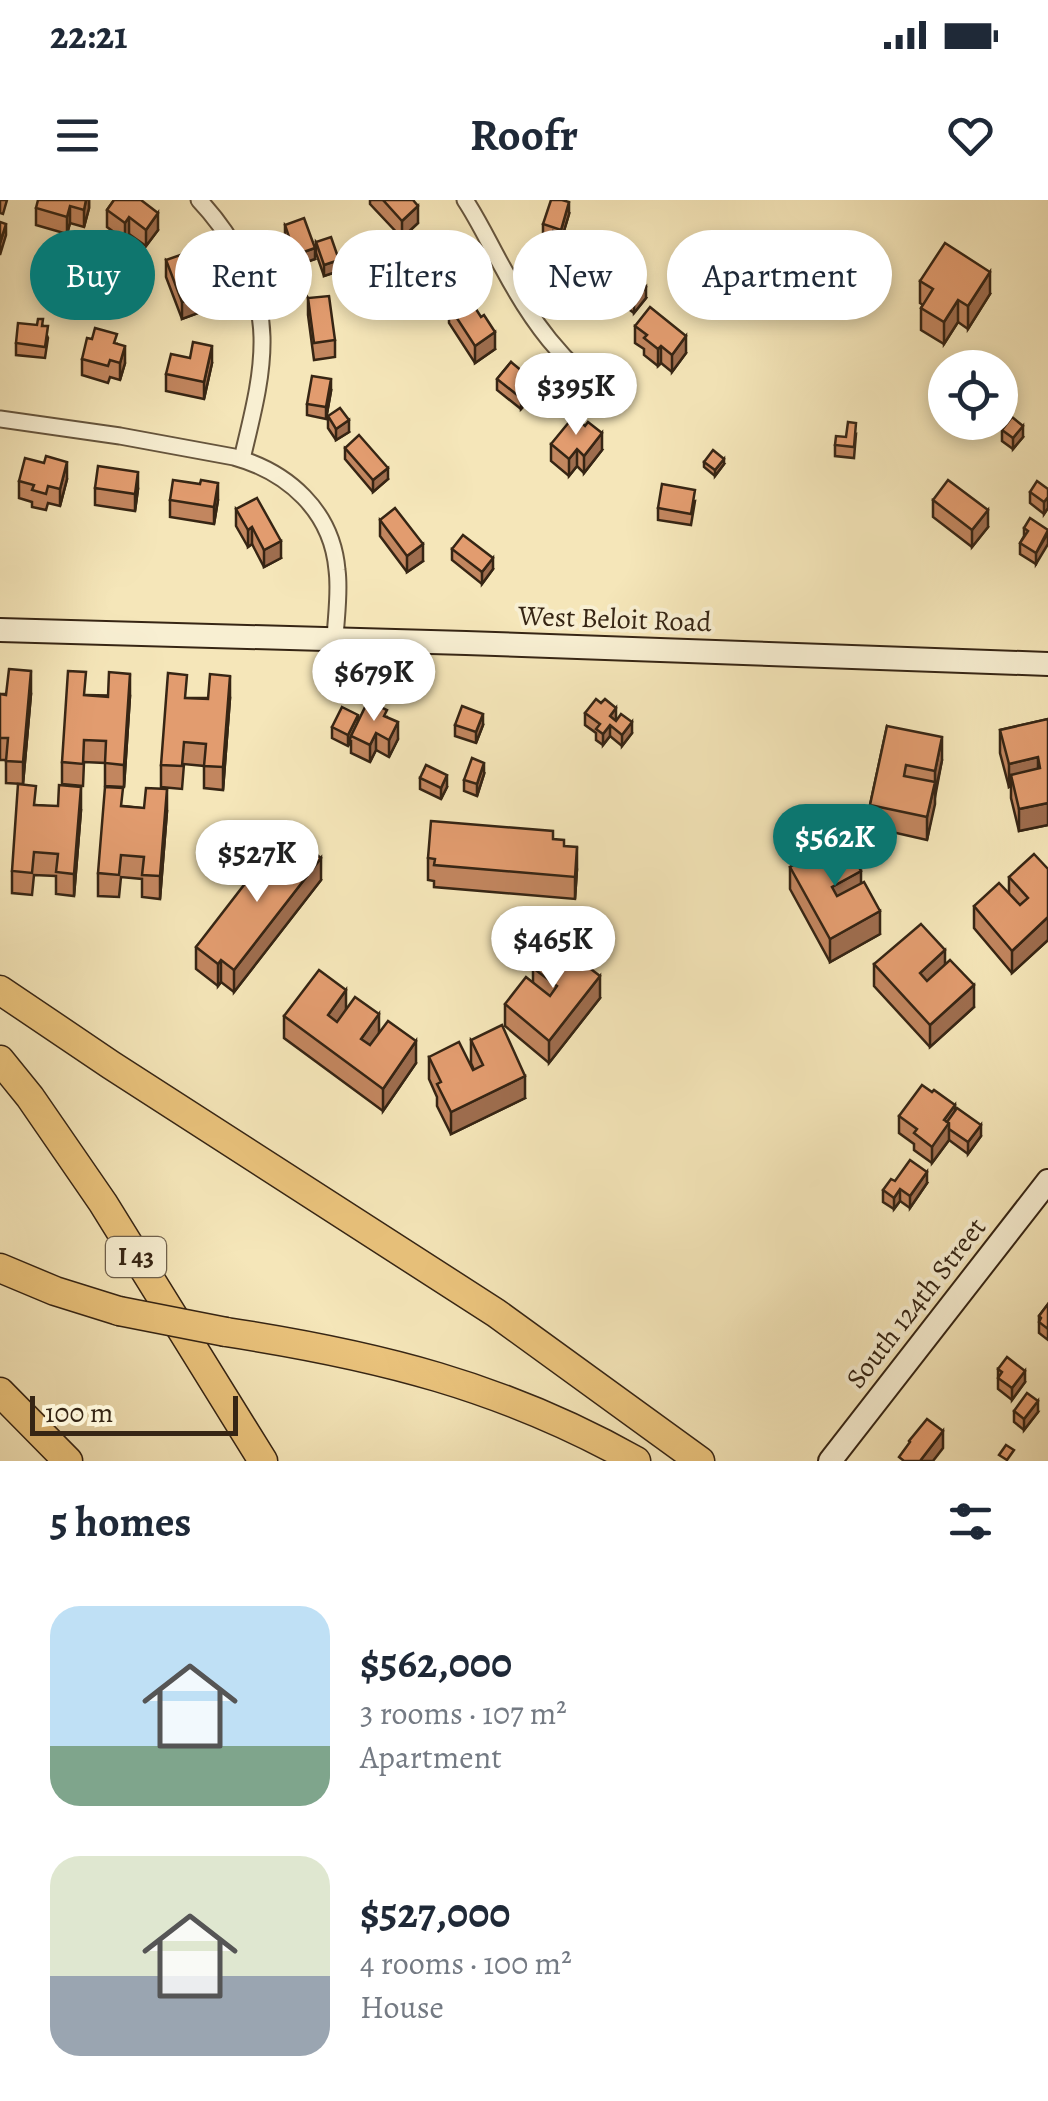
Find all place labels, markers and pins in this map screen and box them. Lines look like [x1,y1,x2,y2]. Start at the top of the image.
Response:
pin: $395K [506,353,646,438]
pin: $679K [304,639,444,724]
pin: $562K [765,804,905,889]
pin: $527K [187,820,327,905]
pin: $465K [483,906,623,991]

